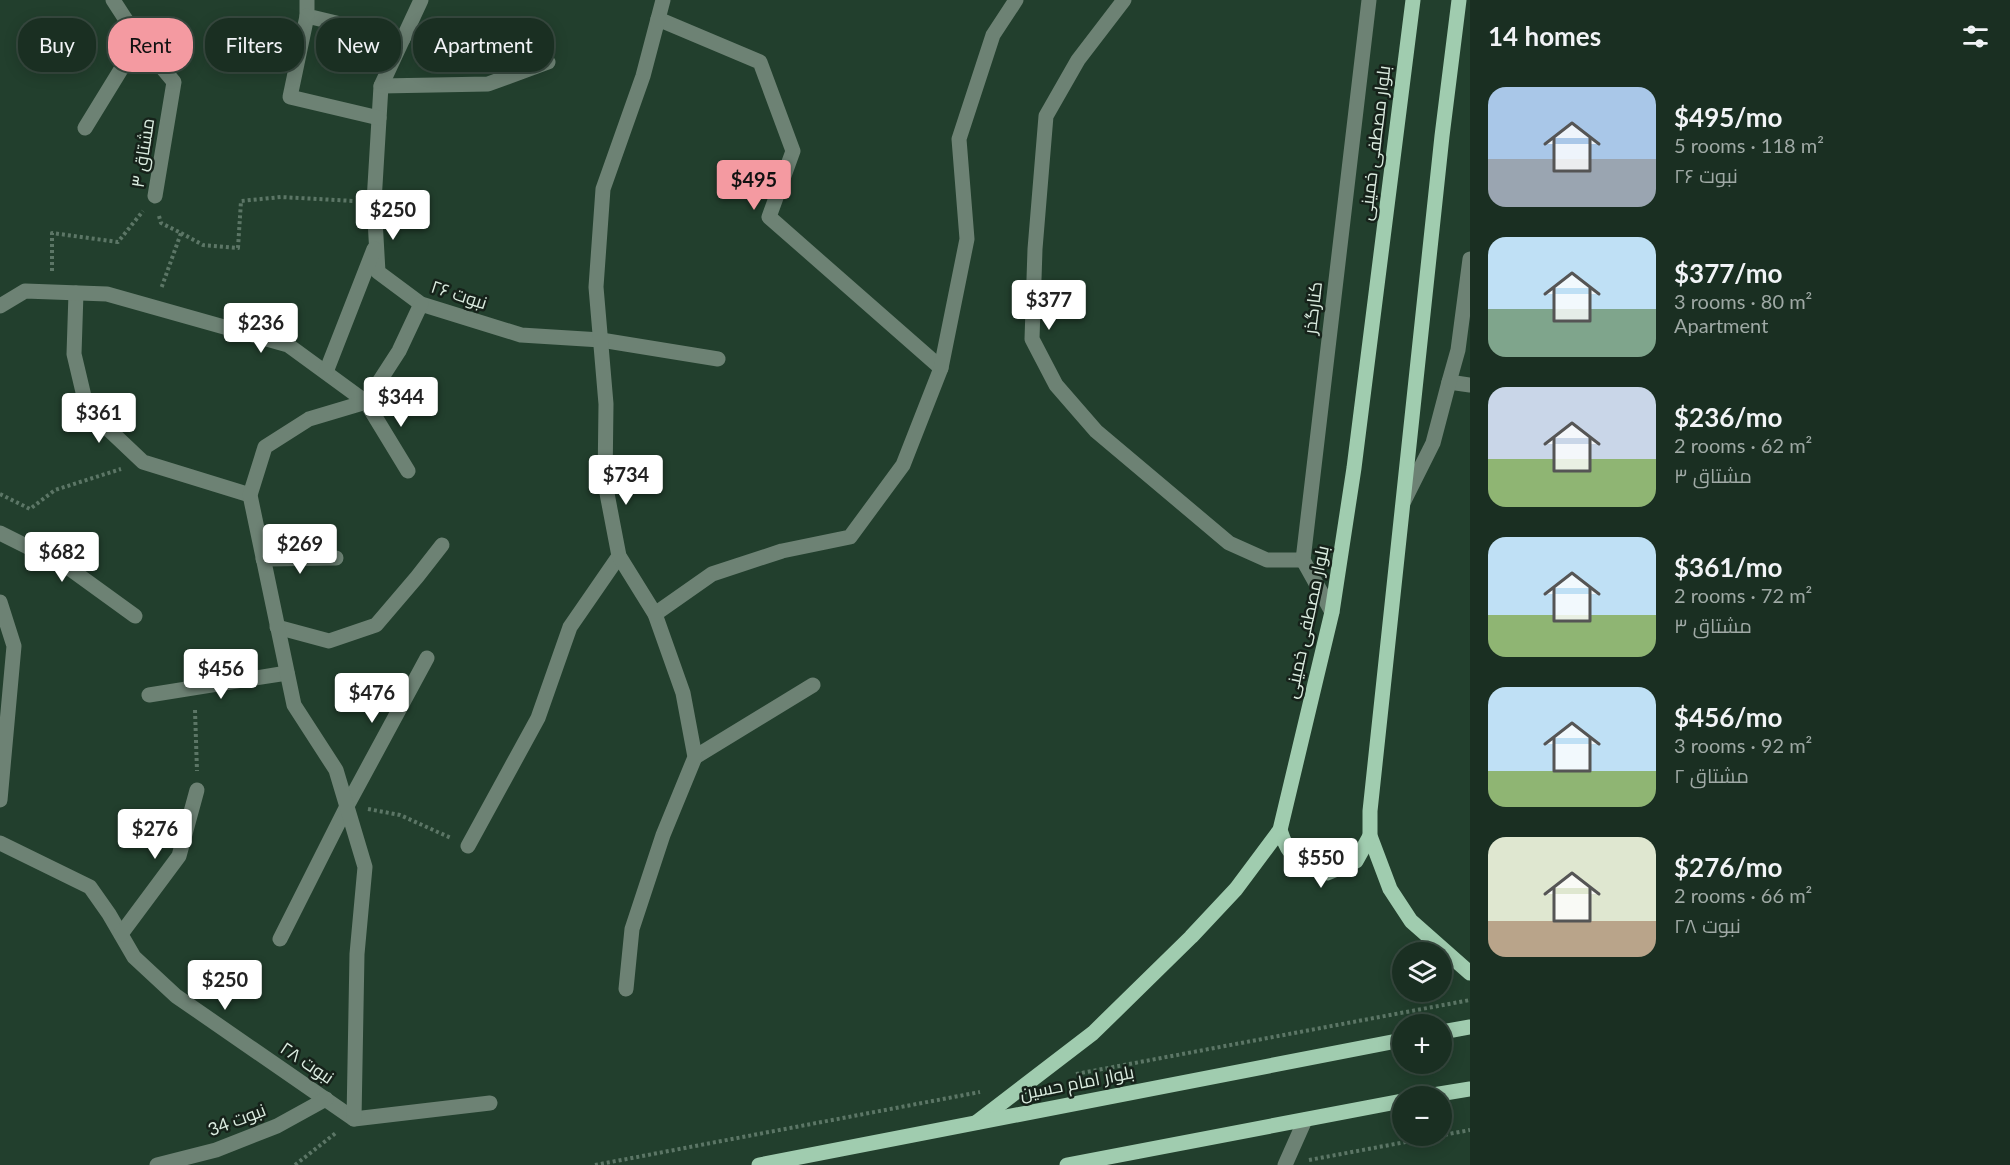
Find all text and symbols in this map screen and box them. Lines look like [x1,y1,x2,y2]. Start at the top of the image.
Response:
chip: Buy [18,18,96,72]
chip: Rent [108,18,193,72]
chip: Filters [205,18,304,72]
chip: New [316,18,401,72]
chip: Apartment [413,18,554,72]
text: 14 homes [1488,20,1601,52]
icon: filters [1959,20,1992,53]
street label: بلوار مصطفی خمینی [1354,64,1395,222]
text: $495/mo [1674,101,1782,133]
icon: home [1536,111,1608,183]
street label: مشتاق ۳ [126,117,160,189]
text: 5 rooms · 118 m² [1674,133,1824,157]
pin: $495 [718,160,790,211]
text: نبوت ۲۶ [1674,163,1738,187]
text: $495 [731,167,777,191]
pin: $250 [357,190,429,241]
text: $250 [370,197,416,221]
text: $377/mo [1674,257,1782,289]
icon: home [1536,261,1608,333]
street label: نبوت ۲۶ [428,275,490,314]
pin: $377 [1013,280,1085,331]
street label: کنارگذر [1298,280,1327,337]
text: $377 [1026,287,1072,311]
text: 3 rooms · 80 m² [1674,289,1812,313]
pin: $236 [225,303,297,354]
text: $236 [238,310,284,334]
text: Apartment [1674,313,1768,337]
pin: $344 [365,377,437,428]
text: $344 [378,384,424,408]
pin: $361 [63,393,135,444]
text: $361 [76,400,122,424]
text: $236/mo [1674,401,1782,433]
icon: home [1536,411,1608,483]
text: 2 rooms · 62 m² [1674,433,1812,457]
pin: $734 [590,455,662,506]
text: $734 [603,462,649,486]
text: مشتاق ۳ [1674,463,1752,487]
pin: $269 [264,524,336,575]
text: $269 [277,531,323,555]
pin: $682 [26,532,98,583]
text: $682 [39,539,85,563]
street label: بلوار مصطفی خمینی [1279,543,1334,701]
text: $361/mo [1674,551,1782,583]
icon: home [1536,561,1608,633]
text: 2 rooms · 72 m² [1674,583,1812,607]
text: مشتاق ۳ [1674,613,1752,637]
pin: $456 [185,649,257,700]
text: $456 [198,656,244,680]
pin: $476 [336,673,408,724]
text: $476 [349,680,395,704]
text: $456/mo [1674,701,1782,733]
icon: home [1536,711,1608,783]
text: 3 rooms · 92 m² [1674,733,1812,757]
text: مشتاق ۲ [1674,763,1749,787]
pin: $276 [119,809,191,860]
text: $276 [132,816,178,840]
pin: $550 [1285,838,1357,889]
text: $550 [1298,845,1344,869]
text: $276/mo [1674,851,1782,883]
icon: home [1536,861,1608,933]
text: 2 rooms · 66 m² [1674,883,1812,907]
text: نبوت ۲۸ [1674,913,1741,937]
map controls [1392,942,1452,1146]
button: layers [1392,942,1452,1002]
pin: $250 [189,960,261,1011]
text: $250 [202,967,248,991]
button: + [1392,1014,1452,1074]
street label: نبوت ۲۸ [276,1036,339,1089]
street label: بلوار امام حسین [1018,1060,1136,1106]
button: − [1392,1086,1452,1146]
street label: نبوت 34 [205,1098,269,1141]

